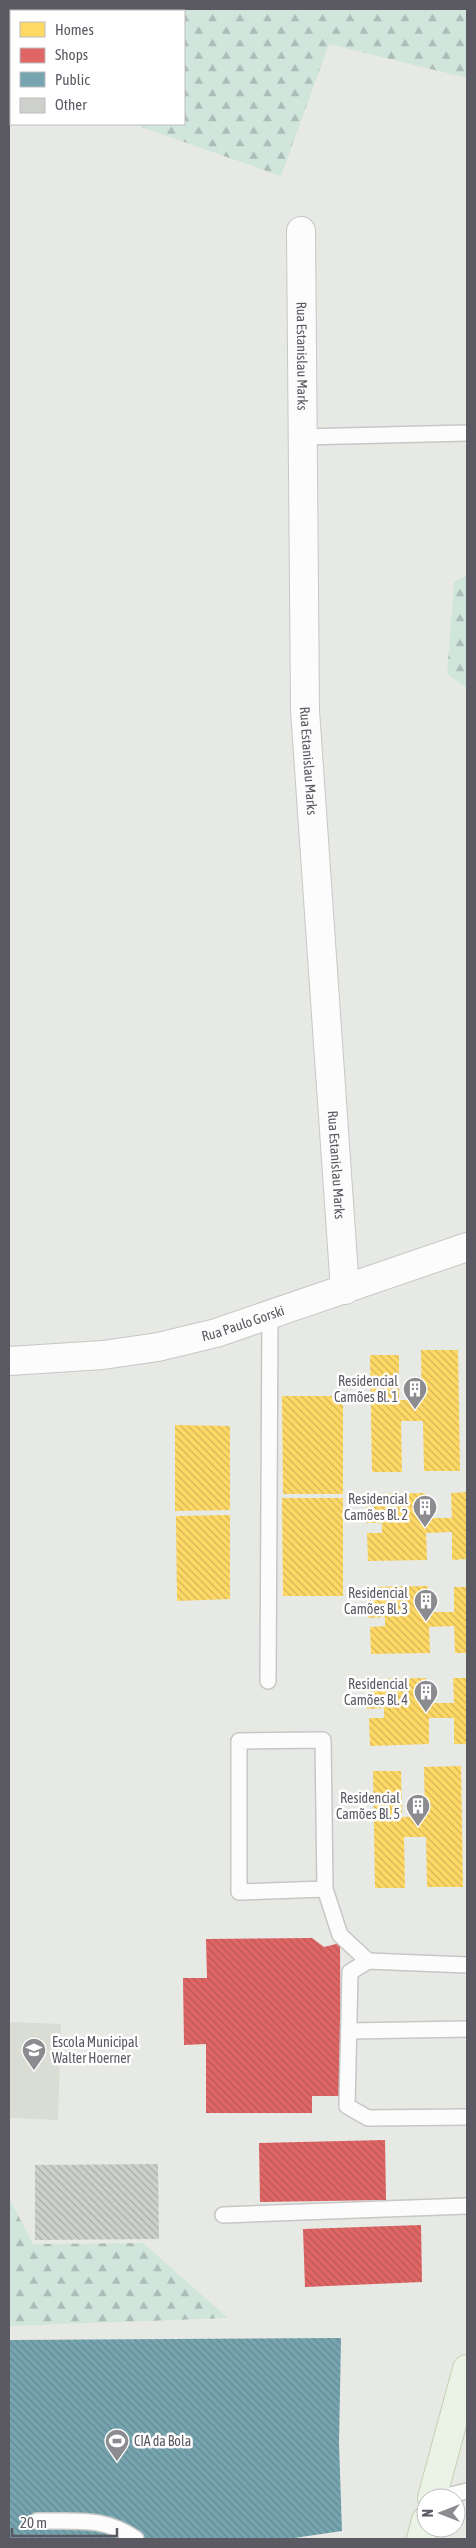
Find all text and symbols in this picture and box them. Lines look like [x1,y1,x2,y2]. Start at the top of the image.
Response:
legend [10,10,185,125]
text: Homes [55,21,94,38]
text: Shops [55,46,88,63]
text: Public [55,71,90,88]
text: Other [55,96,87,113]
street label: Rua Estanislau Marks [294,302,310,410]
street label: Rua Estanislau Marks [297,706,320,816]
street label: Rua Estanislau Marks [325,1110,348,1220]
street label: Rua Paulo Gorski [200,1302,286,1344]
place label: Residencial Camões Bl. 1 [334,1373,398,1405]
building icon: Residencial Camões Bl. 1 [402,1376,428,1410]
place label: Residencial Camões Bl. 2 [344,1491,408,1523]
building icon: Residencial Camões Bl. 2 [412,1494,438,1528]
place label: Residencial Camões Bl. 3 [344,1585,408,1617]
building icon: Residencial Camões Bl. 3 [413,1588,439,1622]
place label: Residencial Camões Bl. 4 [344,1676,408,1708]
building icon: Residencial Camões Bl. 4 [413,1679,439,1713]
place label: Residencial Camões Bl. 5 [336,1790,400,1822]
building icon: Residencial Camões Bl. 5 [405,1793,431,1827]
place label: Escola Municipal Walter Hoerner [52,2034,139,2066]
school or university icon: Escola Municipal Walter Hoerner [21,2037,47,2071]
sports icon: CIA da Bola [104,2428,130,2462]
place label: CIA da Bola [134,2433,191,2449]
north arrow [416,2488,466,2538]
scale bar [12,2506,118,2538]
text: N [420,2509,436,2517]
text: 20 m [20,2514,47,2531]

